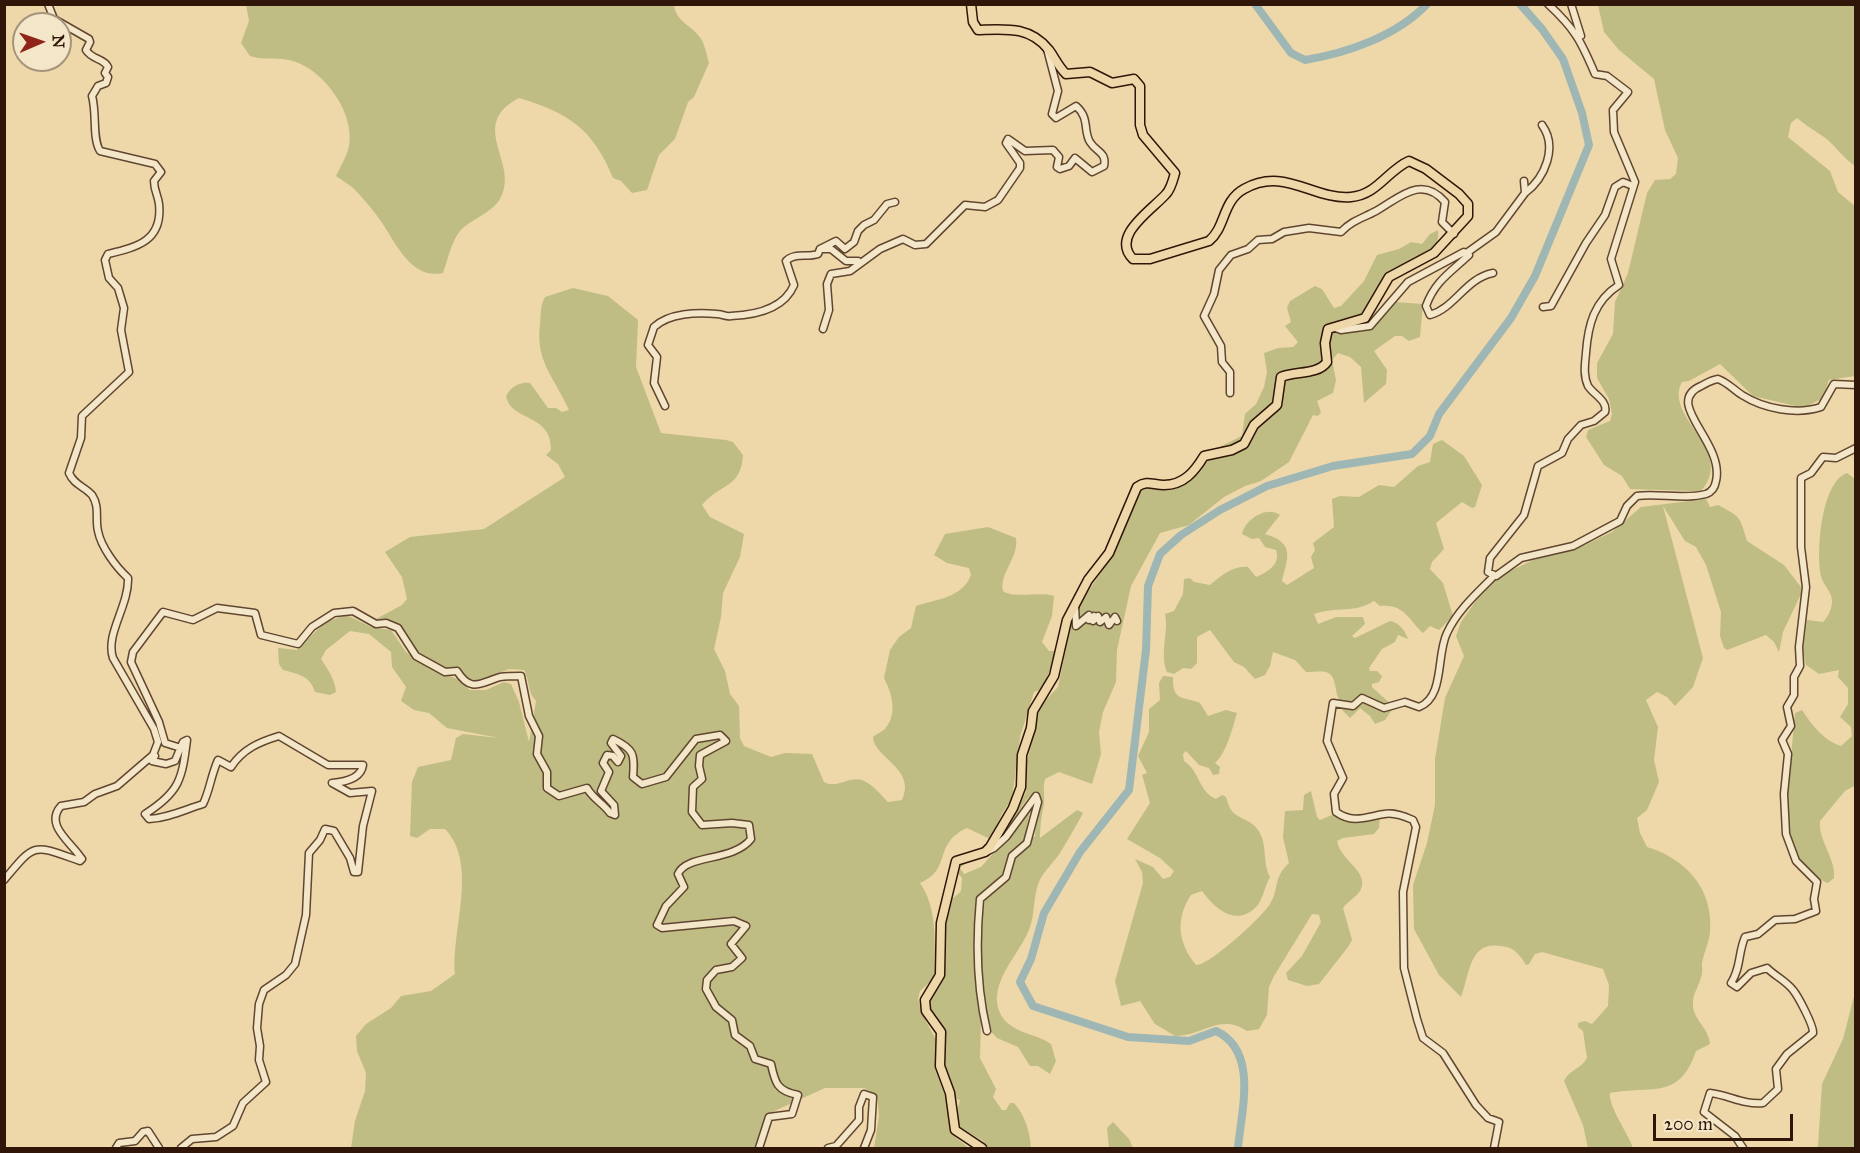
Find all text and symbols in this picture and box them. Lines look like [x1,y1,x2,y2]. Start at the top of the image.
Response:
north arrow [12,12,72,72]
text: N [49,34,68,49]
scale bar [1656,1102,1796,1140]
text: 200 m [1664,1113,1713,1135]

